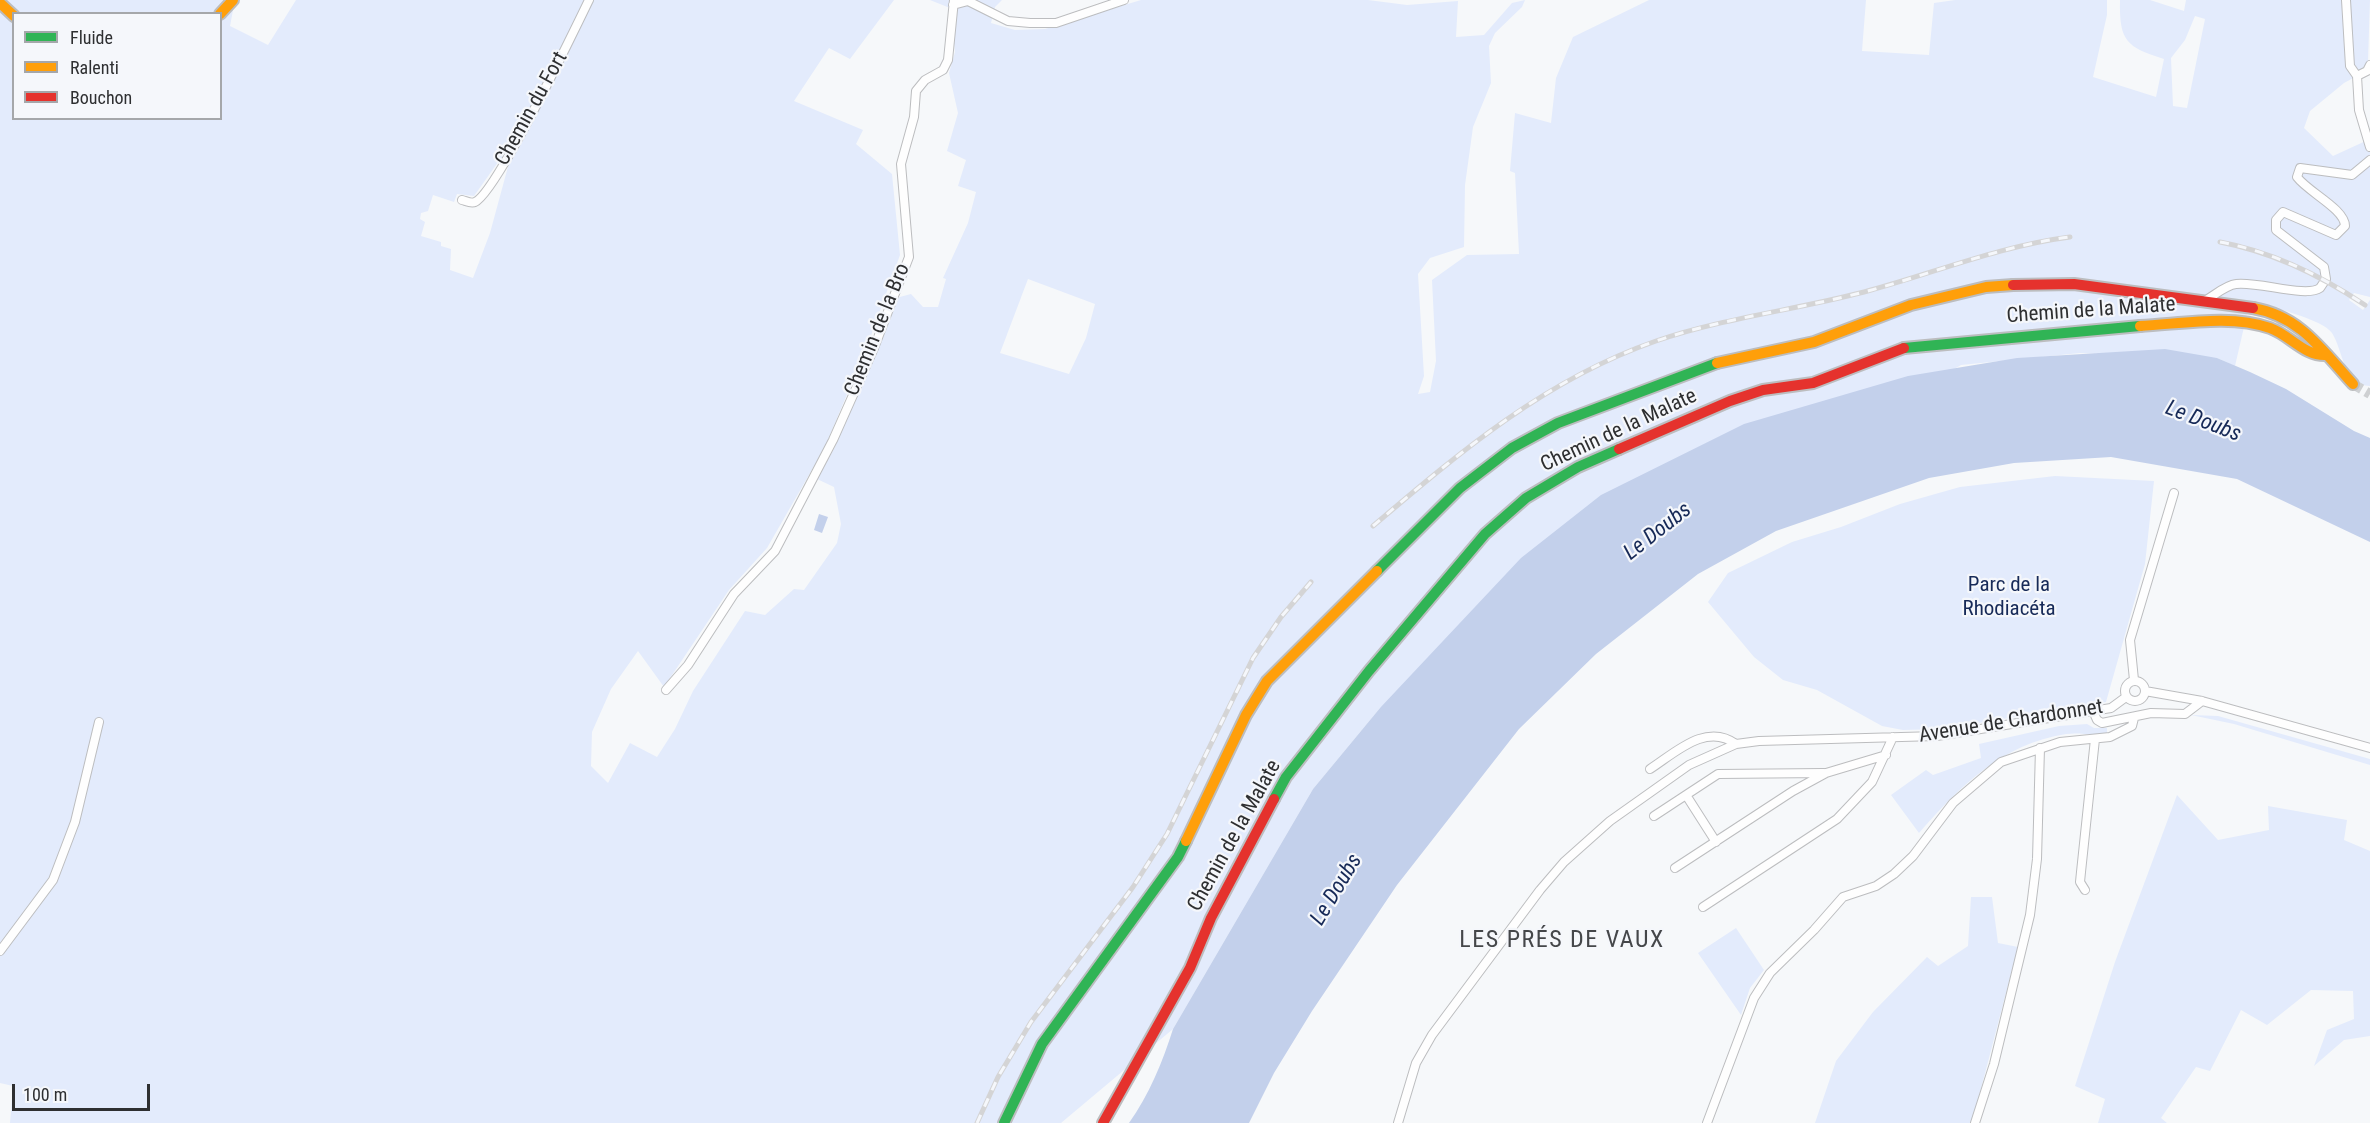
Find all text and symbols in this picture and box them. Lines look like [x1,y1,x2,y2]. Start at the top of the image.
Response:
legend [12,12,222,120]
text: Fluide [70,27,113,48]
street label: Chemin du Fort [490,48,574,170]
text: Ralenti [70,57,119,78]
text: Bouchon [70,87,132,108]
street label: Chemin de la Bro [840,260,916,400]
street label: Chemin de la Malate [2006,293,2176,329]
street label: Chemin de la Malate [1537,384,1701,478]
water label: Le Doubs [2162,396,2244,448]
water label: Le Doubs [1619,497,1697,567]
park label: Parc de la Rhodiacéta [1963,573,2055,623]
street label: Avenue de Chardonnet [1917,695,2105,749]
street label: Chemin de la Malate [1183,756,1287,916]
water label: Le Doubs [1305,850,1369,930]
district label: LES PRÉS DE VAUX [1459,927,1665,955]
scale bar [15,1072,153,1110]
text: 100 m [23,1084,67,1105]

